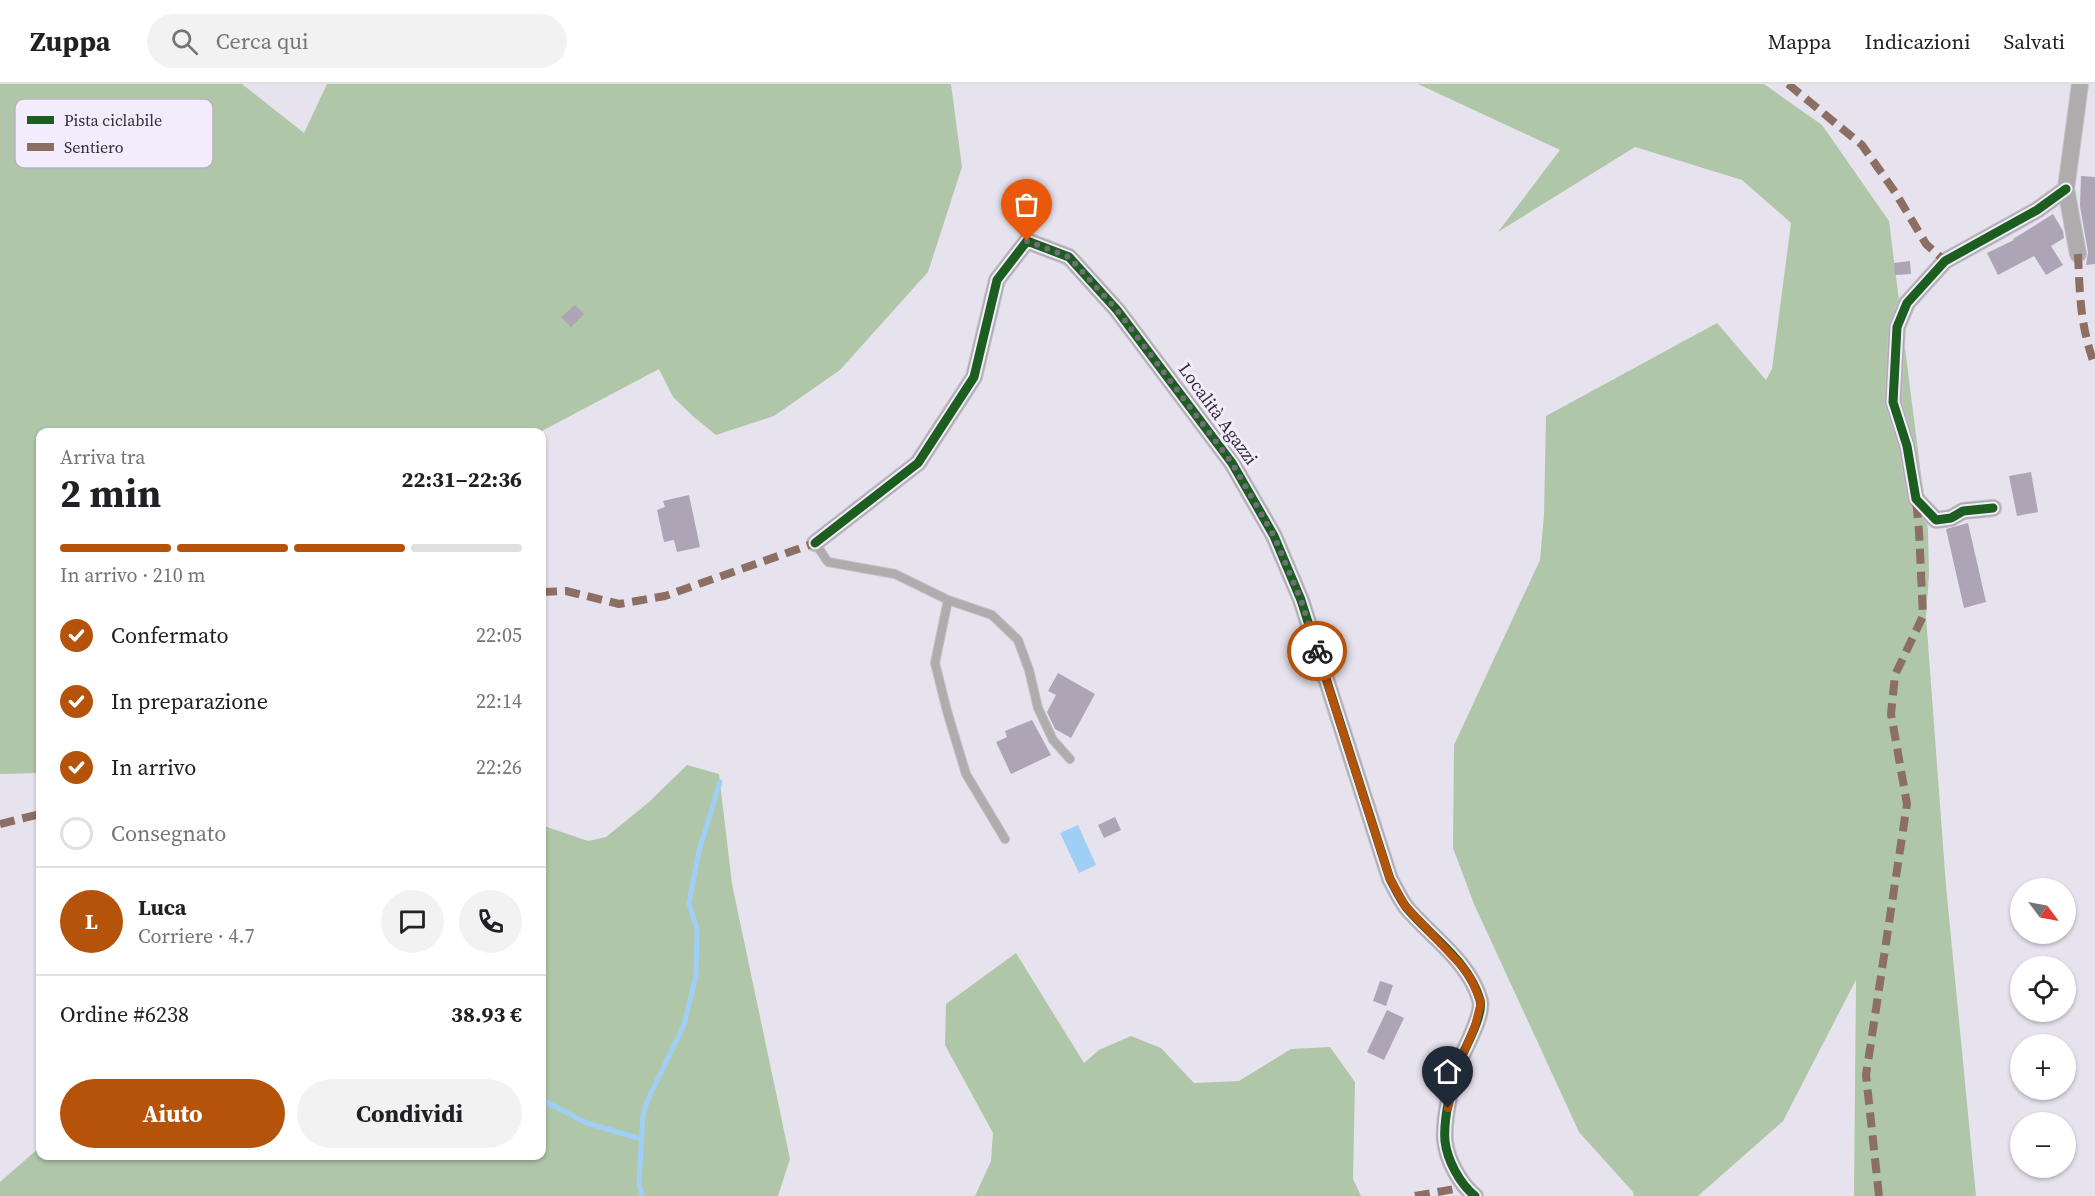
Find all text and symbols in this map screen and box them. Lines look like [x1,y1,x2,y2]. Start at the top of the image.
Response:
search box [147,14,567,68]
text: Zuppa [30,22,111,60]
icon: search [168,25,201,58]
text: Cerca qui [216,26,309,56]
text: Mappa [1768,27,1832,56]
text: Indicazioni [1865,27,1970,56]
text: Salvati [2003,27,2065,56]
legend [15,99,213,168]
text: Pista ciclabile [64,109,162,131]
text: Sentiero [64,136,124,158]
pin [1001,179,1052,241]
icon: bag [1010,188,1043,221]
street label: Località Agazzi [1173,358,1264,470]
text: Arriva tra [60,443,145,471]
text: 22:31–22:36 [402,464,522,494]
text: 2 min [60,467,161,520]
text: In arrivo · 210 m [60,561,206,589]
icon: check [60,619,93,652]
text: Confermato [111,620,229,650]
text: 22:05 [476,621,522,649]
courier [1287,621,1347,681]
icon: bike [1301,635,1334,668]
icon: check [60,685,93,718]
text: In preparazione [111,686,268,716]
text: 22:14 [476,687,522,715]
icon: check [60,751,93,784]
text: In arrivo [111,752,196,782]
text: 22:26 [476,753,522,781]
text: Consegnato [111,818,226,848]
north arrow [2010,878,2076,944]
map controls [2010,878,2076,1178]
button: chat [381,890,444,953]
button: phone [459,890,522,953]
text: Luca [138,892,187,922]
text: L [85,906,98,936]
text: Corriere · 4.7 [138,922,254,950]
button: locate [2010,956,2076,1022]
text: Ordine #6238 [60,999,189,1029]
text: 38.93 € [451,999,522,1029]
button: + [2010,1034,2076,1100]
pin [1422,1046,1473,1108]
icon: home [1431,1055,1464,1088]
button: Aiuto [60,1079,285,1148]
button: Condividi [297,1079,522,1148]
button: − [2010,1112,2076,1178]

